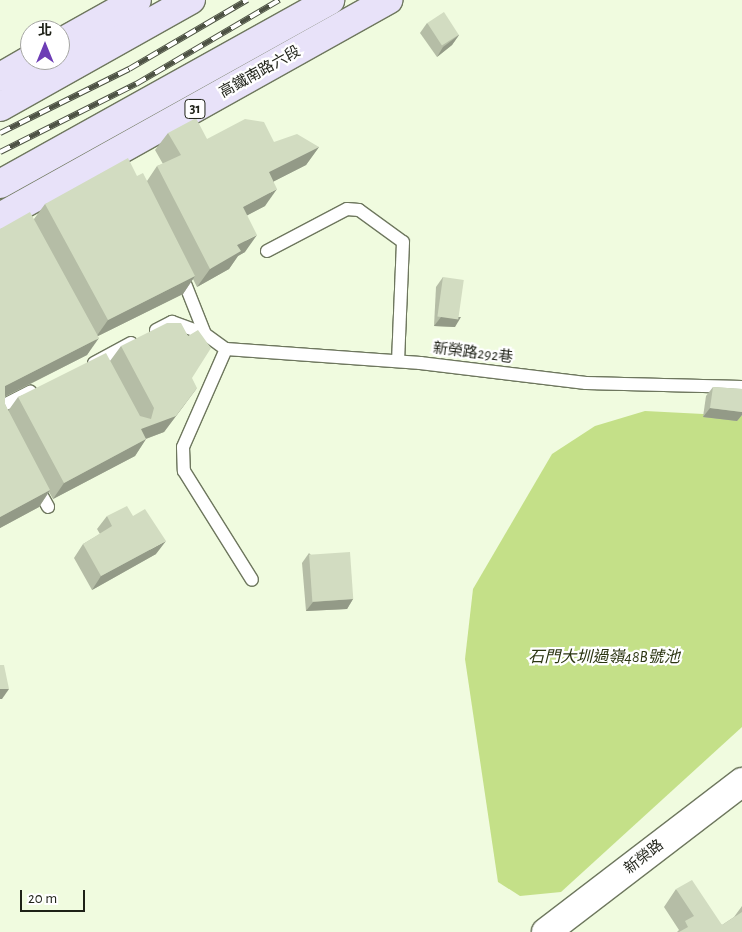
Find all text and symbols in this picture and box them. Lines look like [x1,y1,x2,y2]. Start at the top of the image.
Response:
north arrow [20,20,70,70]
text: 北 [38,24,52,38]
street label: 高鐵南路六段 [216,42,304,102]
road number: 31 [184,98,206,120]
street label: 新榮路292巷 [432,339,514,367]
water label: 石門大圳過嶺48B號池 [528,647,680,667]
street label: 新榮路 [621,836,667,878]
scale bar [22,880,88,912]
text: 20 m [28,891,57,906]

